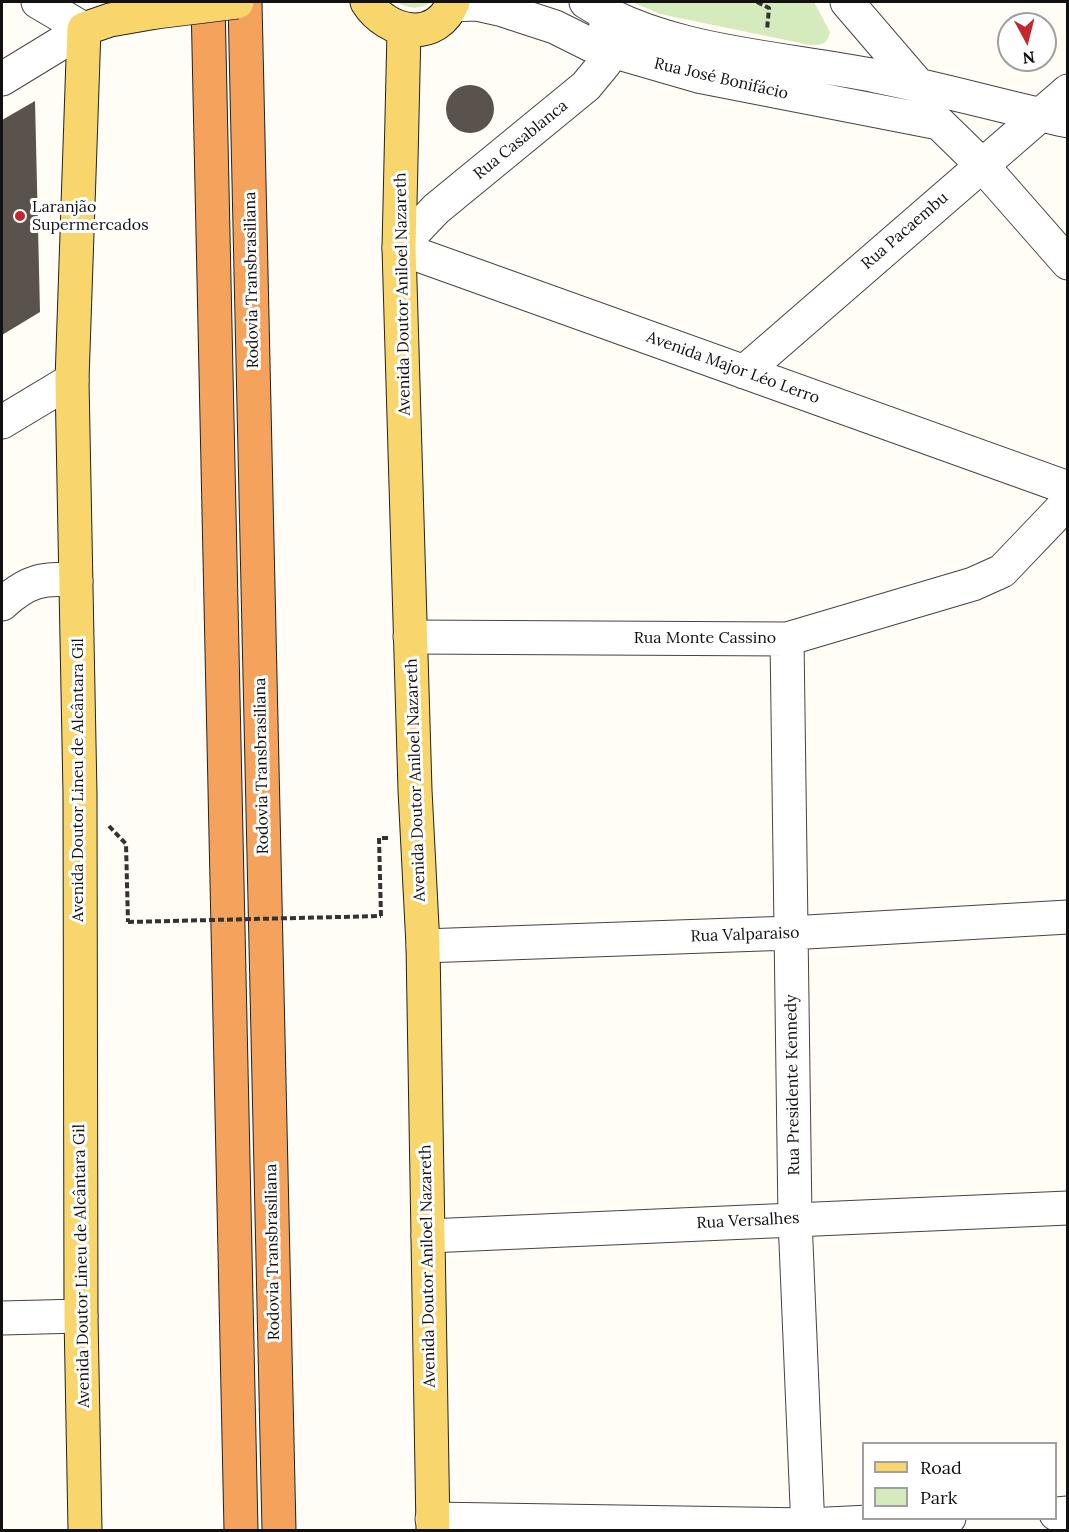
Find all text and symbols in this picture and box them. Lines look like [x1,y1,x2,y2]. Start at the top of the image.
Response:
north arrow [997,12,1057,72]
text: N [1022,47,1036,69]
street label: Rua José Bonifácio [652,54,790,104]
street label: Rua Casablanca [470,96,572,184]
street label: Avenida Doutor Aniloel Nazareth [391,172,415,416]
street label: Rua Pacaembu [858,188,952,274]
street label: Rodovia Transbrasiliana [241,191,263,369]
place label: Laranjão Supermercados [32,197,149,235]
marker: Laranjão Supermercados [13,209,27,223]
street label: Avenida Major Léo Lerro [644,328,822,408]
street label: Rua Monte Cassino [634,628,776,648]
street label: Avenida Doutor Lineu de Alcântara Gil [68,638,88,922]
street label: Avenida Doutor Aniloel Nazareth [402,658,430,902]
street label: Rodovia Transbrasiliana [251,677,273,855]
street label: Rua Valparaiso [690,924,800,946]
street label: Rua Presidente Kennedy [782,994,804,1176]
street label: Avenida Doutor Lineu de Alcântara Gil [70,1124,94,1408]
street label: Avenida Doutor Aniloel Nazareth [416,1144,440,1388]
street label: Rodovia Transbrasiliana [262,1163,284,1341]
street label: Rua Versalhes [696,1209,800,1233]
legend [862,1442,1057,1520]
text: Road [920,1456,962,1479]
text: Park [920,1486,957,1509]

